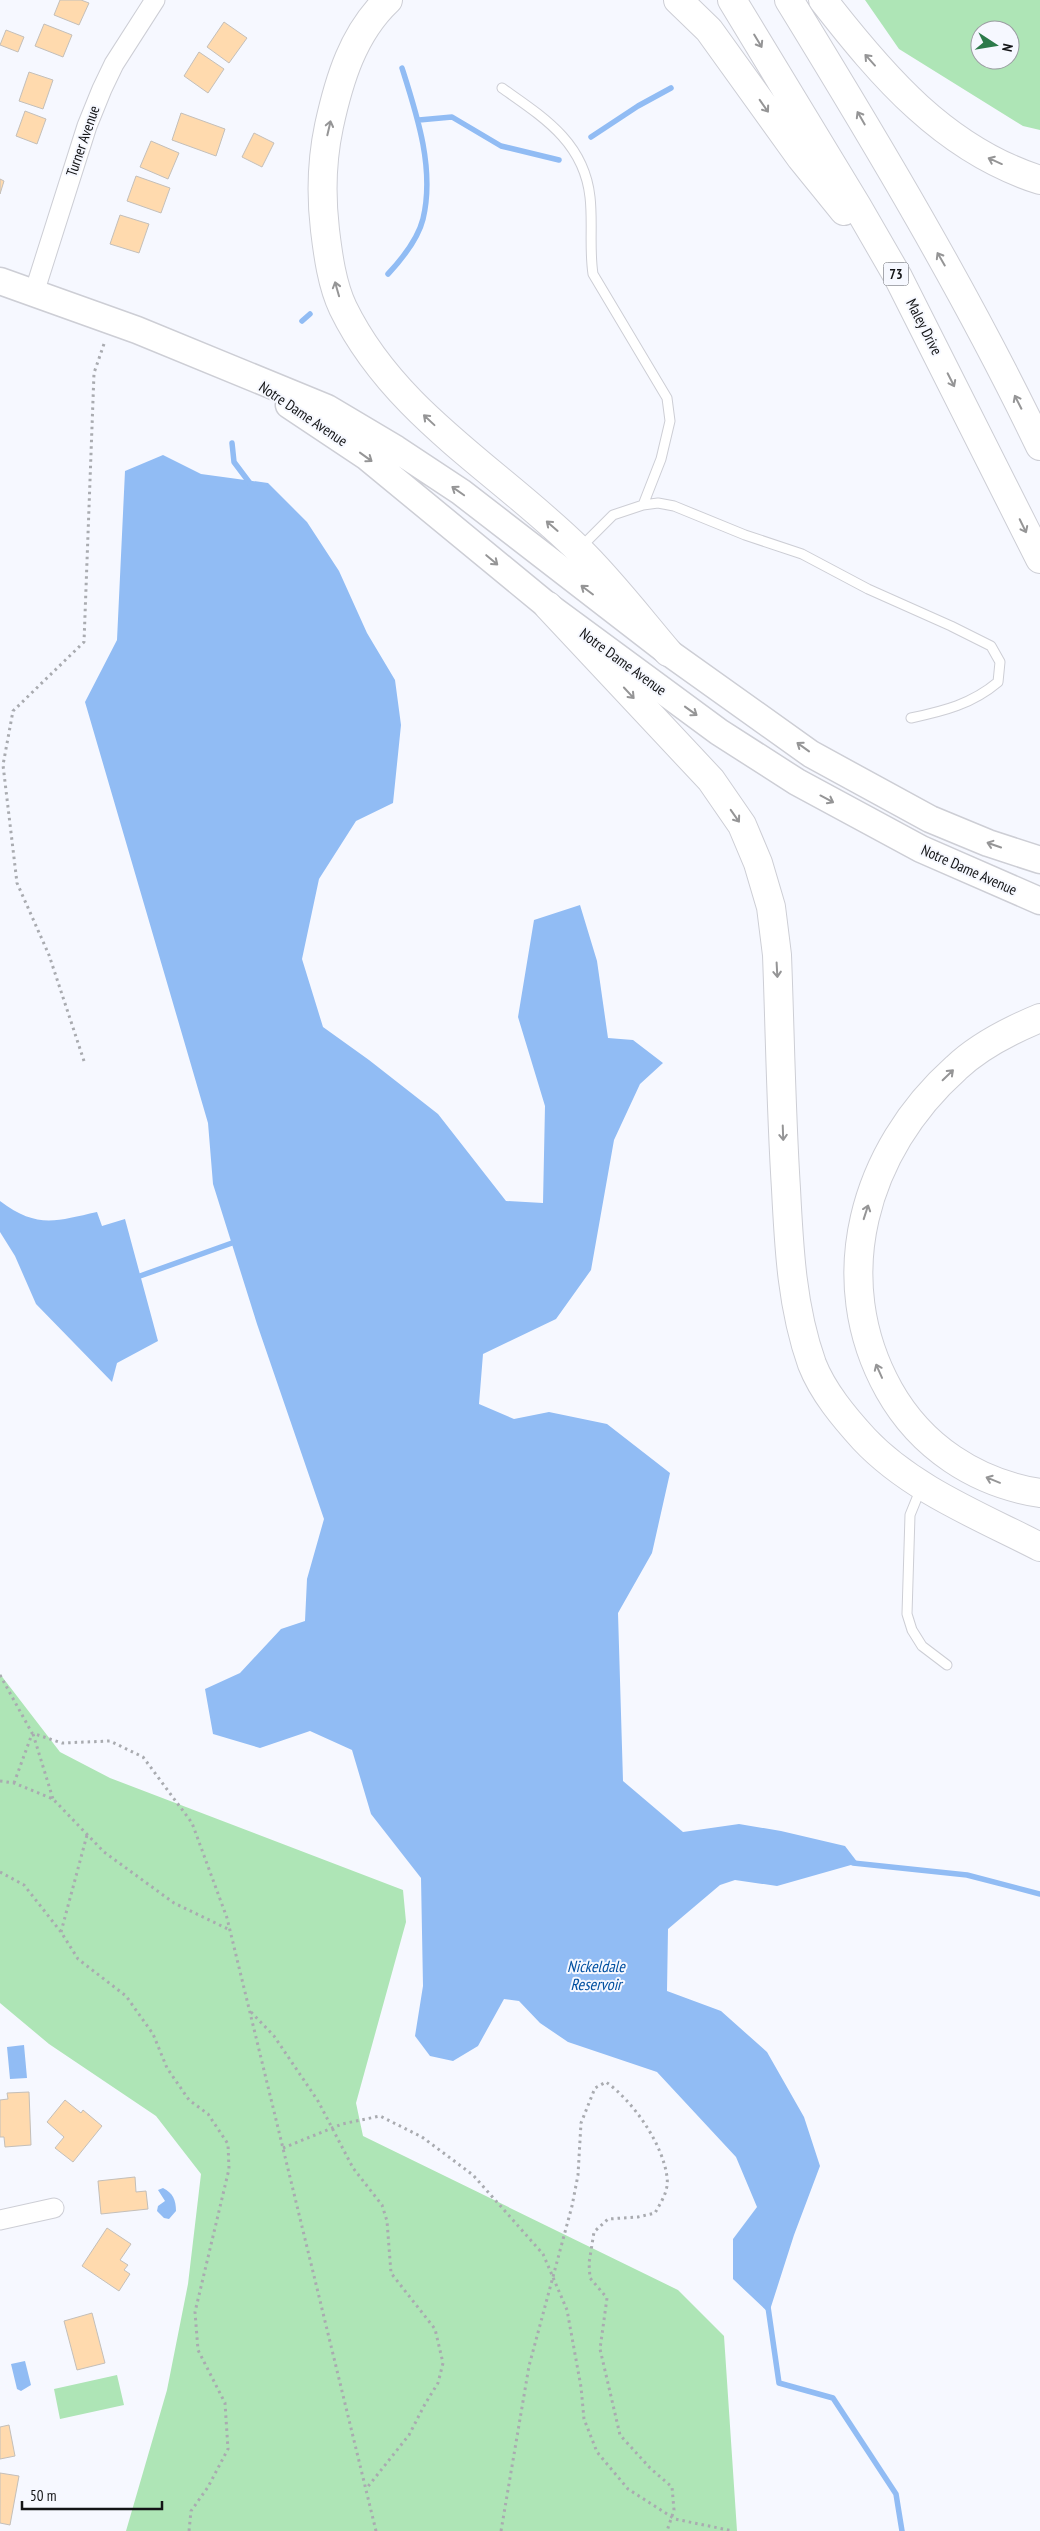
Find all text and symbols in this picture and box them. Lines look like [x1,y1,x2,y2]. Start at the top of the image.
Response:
north arrow [970,20,1020,70]
one-way arrow [753,34,763,48]
text: N [998,42,1017,53]
one-way arrow [864,53,876,66]
one-way arrow [759,98,769,112]
street label: Turner Avenue [62,103,103,179]
one-way arrow [855,111,865,125]
one-way arrow [325,121,334,137]
one-way arrow [988,156,1003,166]
one-way arrow [936,252,946,266]
road number: 73 [884,262,908,286]
one-way arrow [332,281,342,297]
street label: Maley Drive [902,295,947,358]
one-way arrow [947,372,956,387]
street label: Notre Dame Avenue [255,377,351,450]
one-way arrow [1013,395,1022,410]
one-way arrow [423,414,436,426]
one-way arrow [359,451,372,462]
one-way arrow [451,486,465,496]
one-way arrow [1019,518,1029,533]
one-way arrow [546,520,559,532]
one-way arrow [485,554,498,566]
one-way arrow [581,584,594,595]
street label: Notre Dame Avenue [576,624,670,699]
one-way arrow [623,686,635,699]
one-way arrow [683,706,697,716]
one-way arrow [796,742,810,752]
one-way arrow [820,794,834,804]
one-way arrow [730,808,740,822]
street label: Notre Dame Avenue [918,840,1020,899]
one-way arrow [986,840,1002,849]
one-way arrow [773,962,782,978]
one-way arrow [942,1069,955,1081]
one-way arrow [779,1125,788,1141]
one-way arrow [862,1205,871,1221]
one-way arrow [874,1364,883,1379]
one-way arrow [986,1475,1001,1485]
water label: Nickeldale Reservoir [567,1956,626,1994]
scale bar [22,2478,162,2510]
text: 50 m [30,2486,56,2505]

